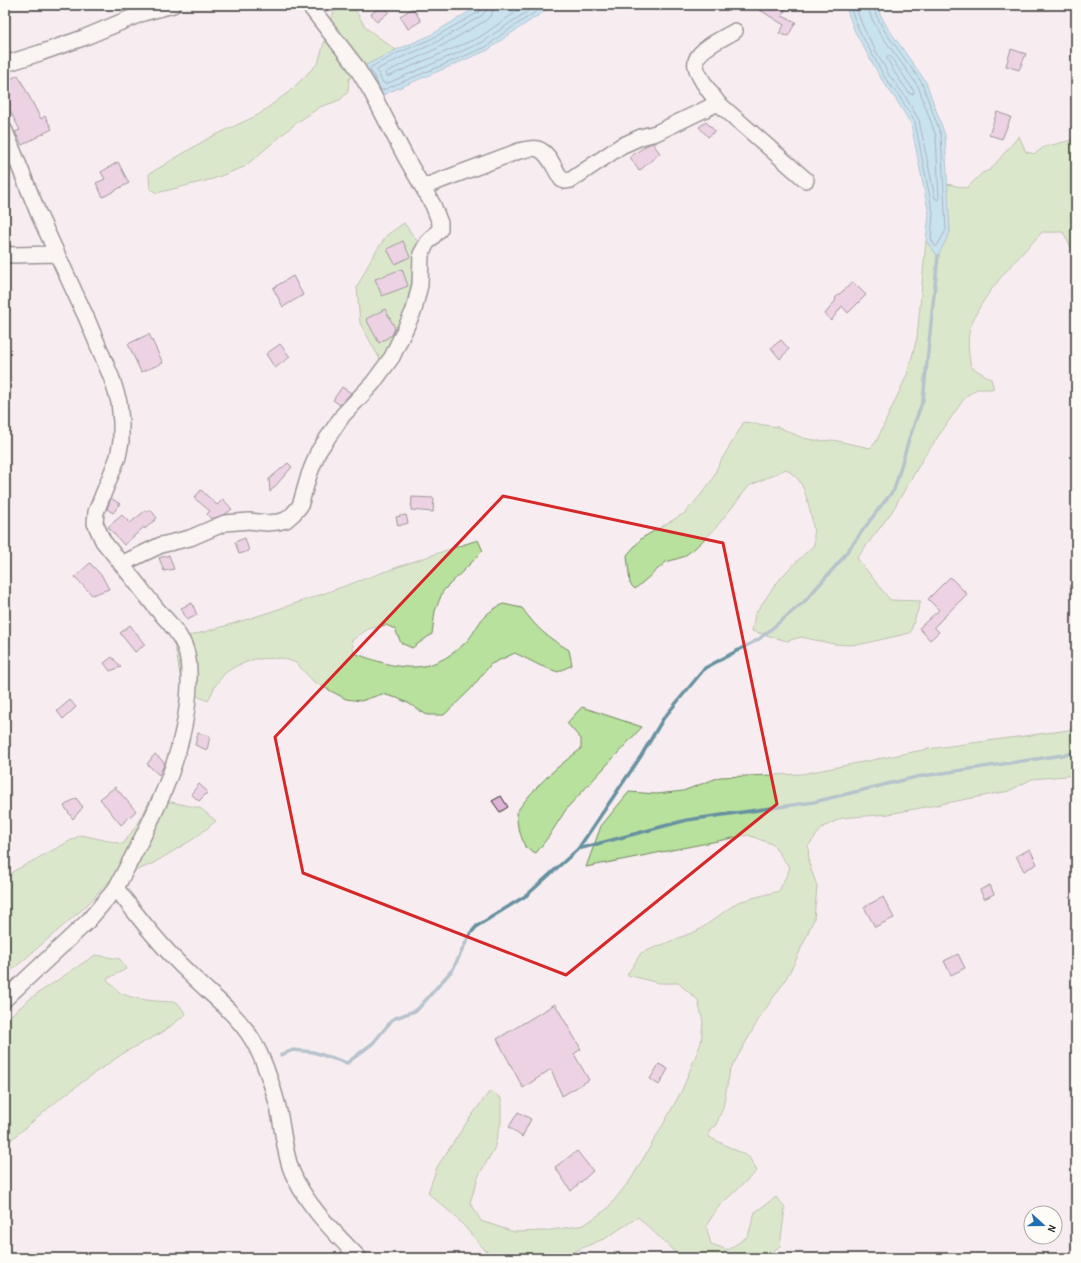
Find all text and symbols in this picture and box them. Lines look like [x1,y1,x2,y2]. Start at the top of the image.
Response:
north arrow [1023,1205,1063,1245]
text: N [1045,1223,1060,1234]

